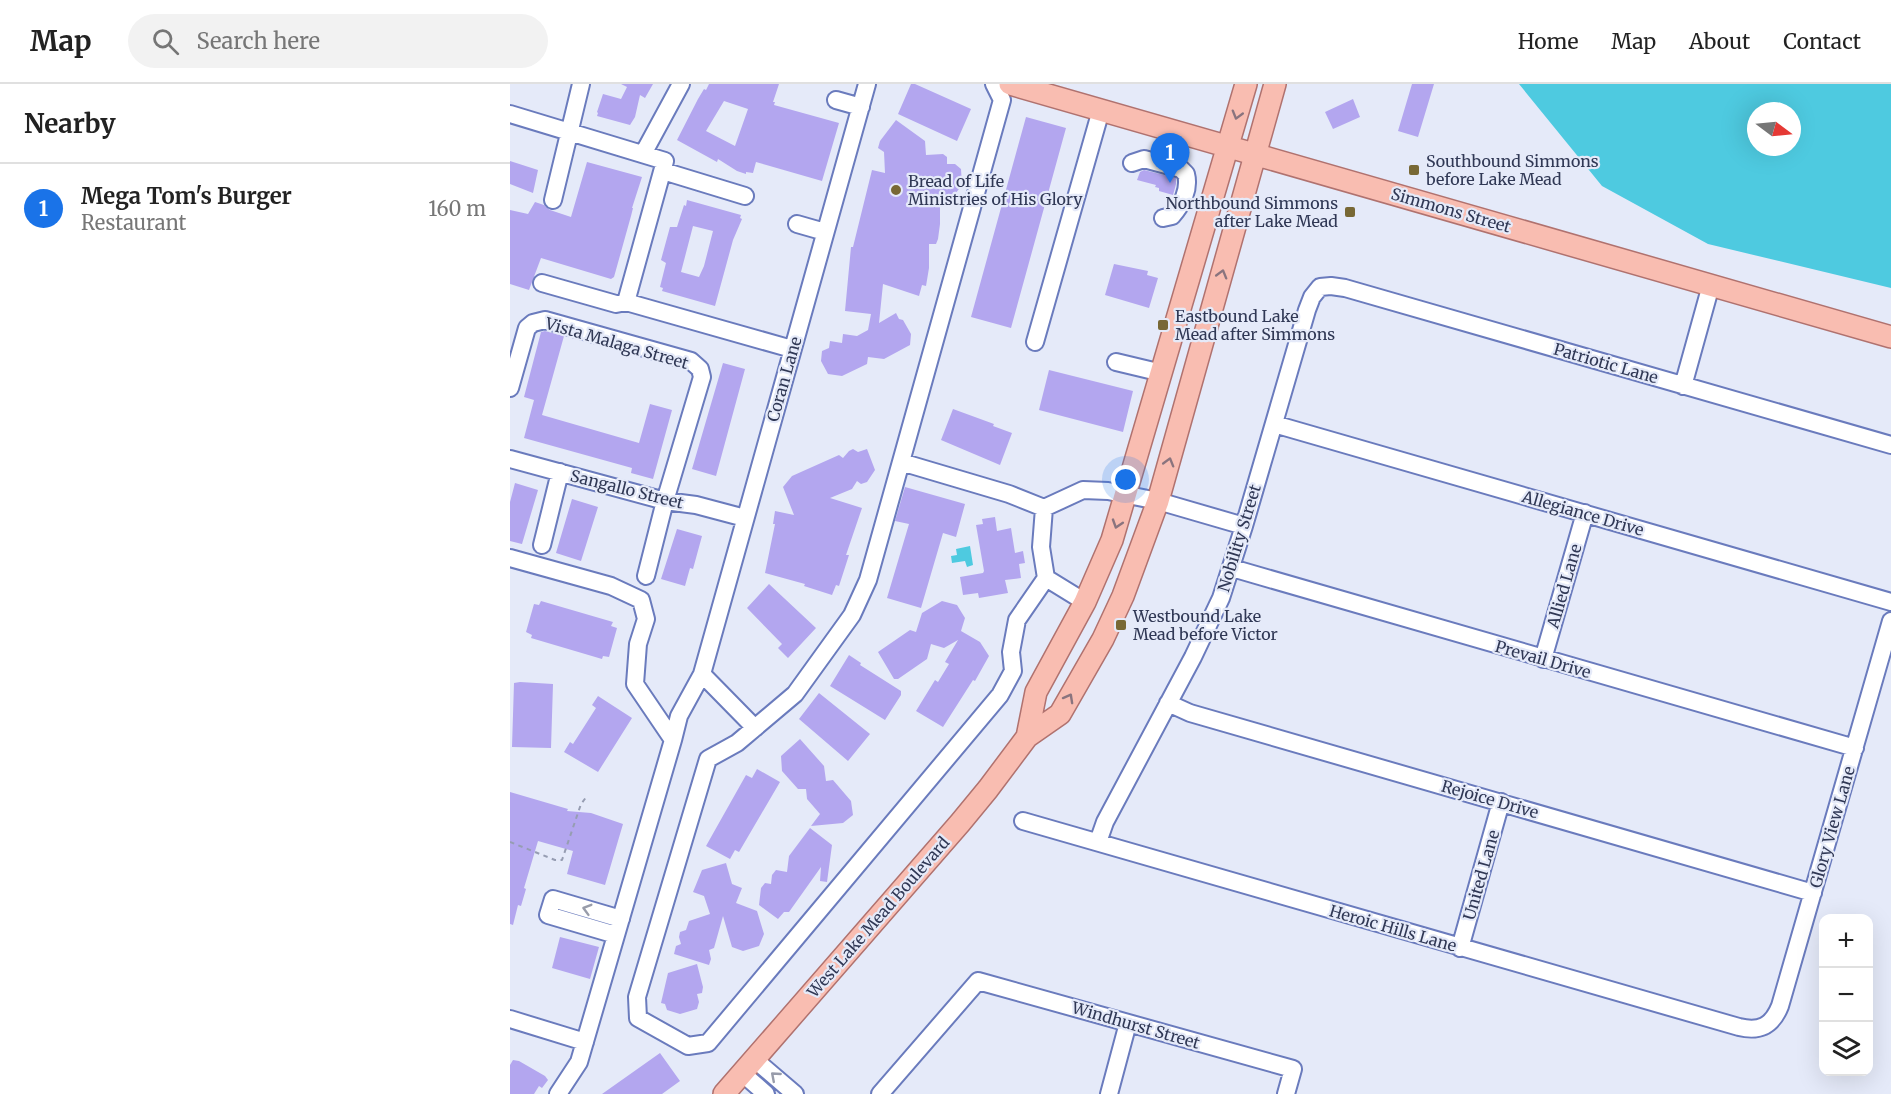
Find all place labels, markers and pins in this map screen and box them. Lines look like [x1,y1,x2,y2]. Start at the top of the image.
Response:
pin: 1 [1150,134,1190,183]
place label: Southbound Simmons before Lake Mead [1425,151,1599,189]
marker: Southbound Simmons before Lake Mead [1407,163,1421,177]
place label: Bread of Life Ministries of His Glory [908,171,1083,209]
marker: Bread of Life Ministries of His Glory [889,183,903,197]
place label: Northbound Simmons after Lake Mead [1165,193,1338,231]
marker: Northbound Simmons after Lake Mead [1343,205,1357,219]
place label: Eastbound Lake Mead after Simmons [1175,306,1335,344]
marker: Eastbound Lake Mead after Simmons [1156,318,1170,332]
place label: Westbound Lake Mead before Victor [1132,606,1278,644]
marker: Westbound Lake Mead before Victor [1114,618,1128,632]

